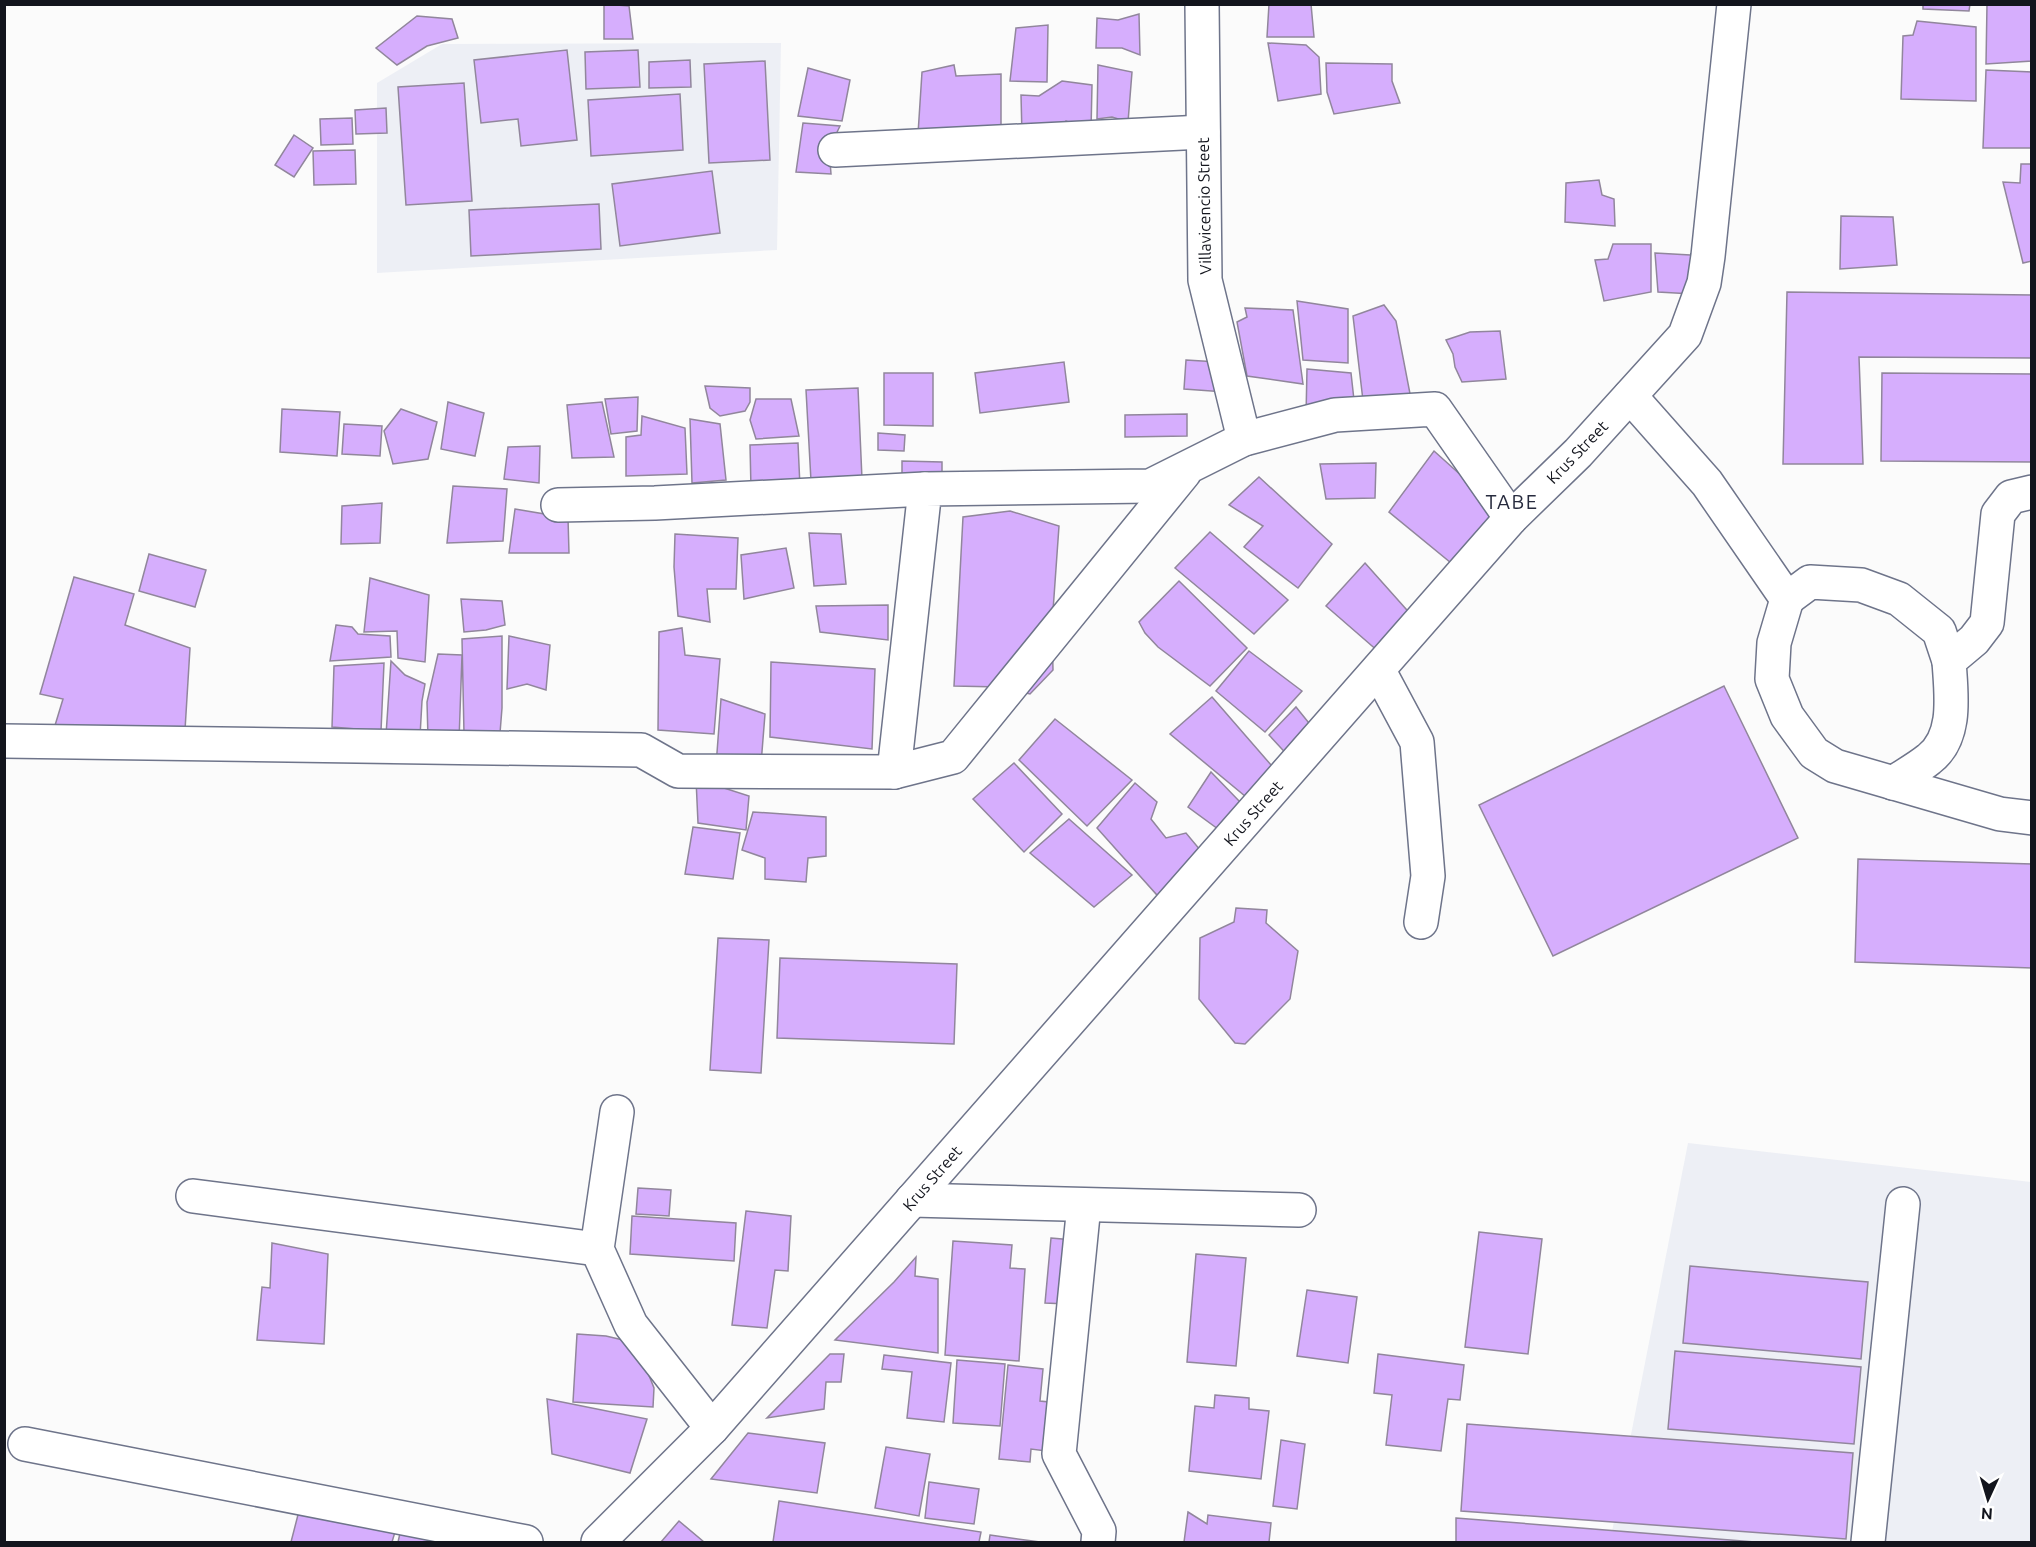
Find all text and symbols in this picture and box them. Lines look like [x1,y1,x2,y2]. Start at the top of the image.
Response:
street label: Villavicencio Street [1194,137,1214,275]
street label: Krus Street [1543,416,1612,487]
district label: TABE [1486,490,1538,513]
street label: Krus Street [1220,776,1287,849]
street label: Krus Street [899,1141,966,1214]
north arrow [1958,1469,2018,1529]
text: N [1980,1505,1994,1523]

